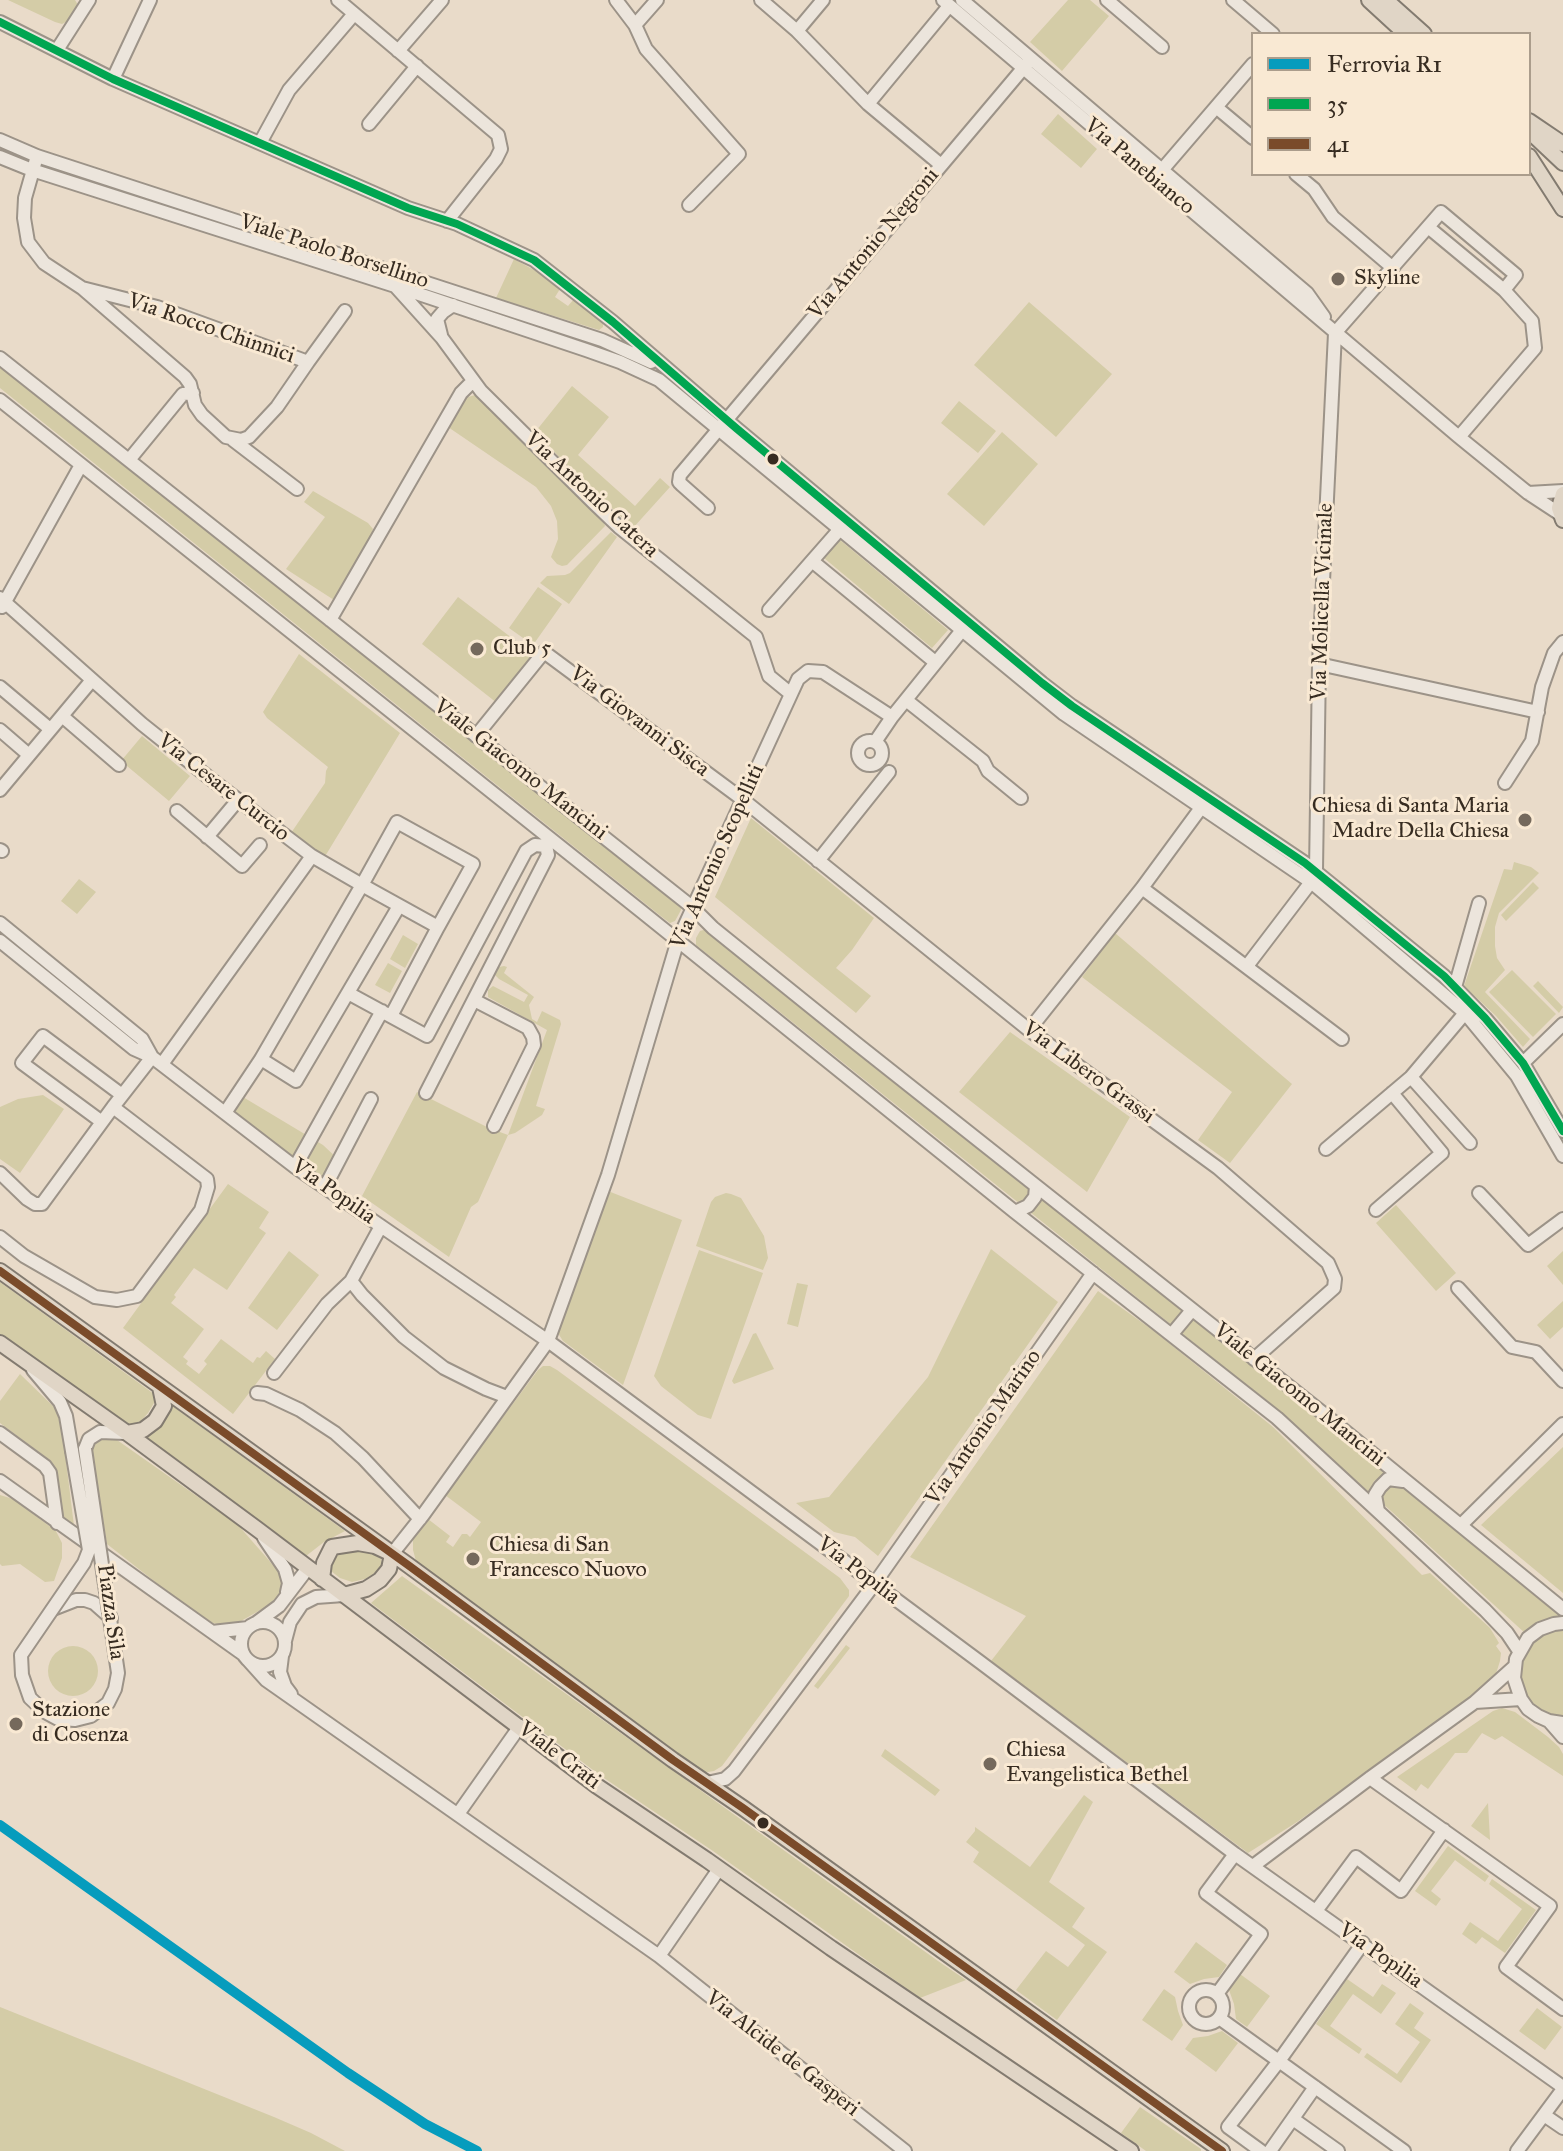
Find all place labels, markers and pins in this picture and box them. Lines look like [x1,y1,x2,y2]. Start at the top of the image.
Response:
place label: Skyline [1354,266,1420,292]
marker: Skyline [1329,270,1347,288]
unlabelled marker [765,451,781,467]
place label: Club 5 [493,636,551,662]
marker: Club 5 [468,640,486,658]
place label: Chiesa di Santa Maria Madre Della Chiesa [1312,794,1509,846]
marker: Chiesa di Santa Maria Madre Della Chiesa [1516,811,1534,829]
place label: Chiesa di San Francesco Nuovo [489,1533,647,1584]
marker: Chiesa di San Francesco Nuovo [464,1550,482,1568]
place label: Stazione di Cosenza [32,1698,129,1750]
marker: Stazione di Cosenza [7,1715,25,1733]
place label: Chiesa Evangelistica Bethel [1006,1738,1188,1790]
marker: Chiesa Evangelistica Bethel [981,1755,999,1773]
unlabelled marker [755,1815,771,1831]

